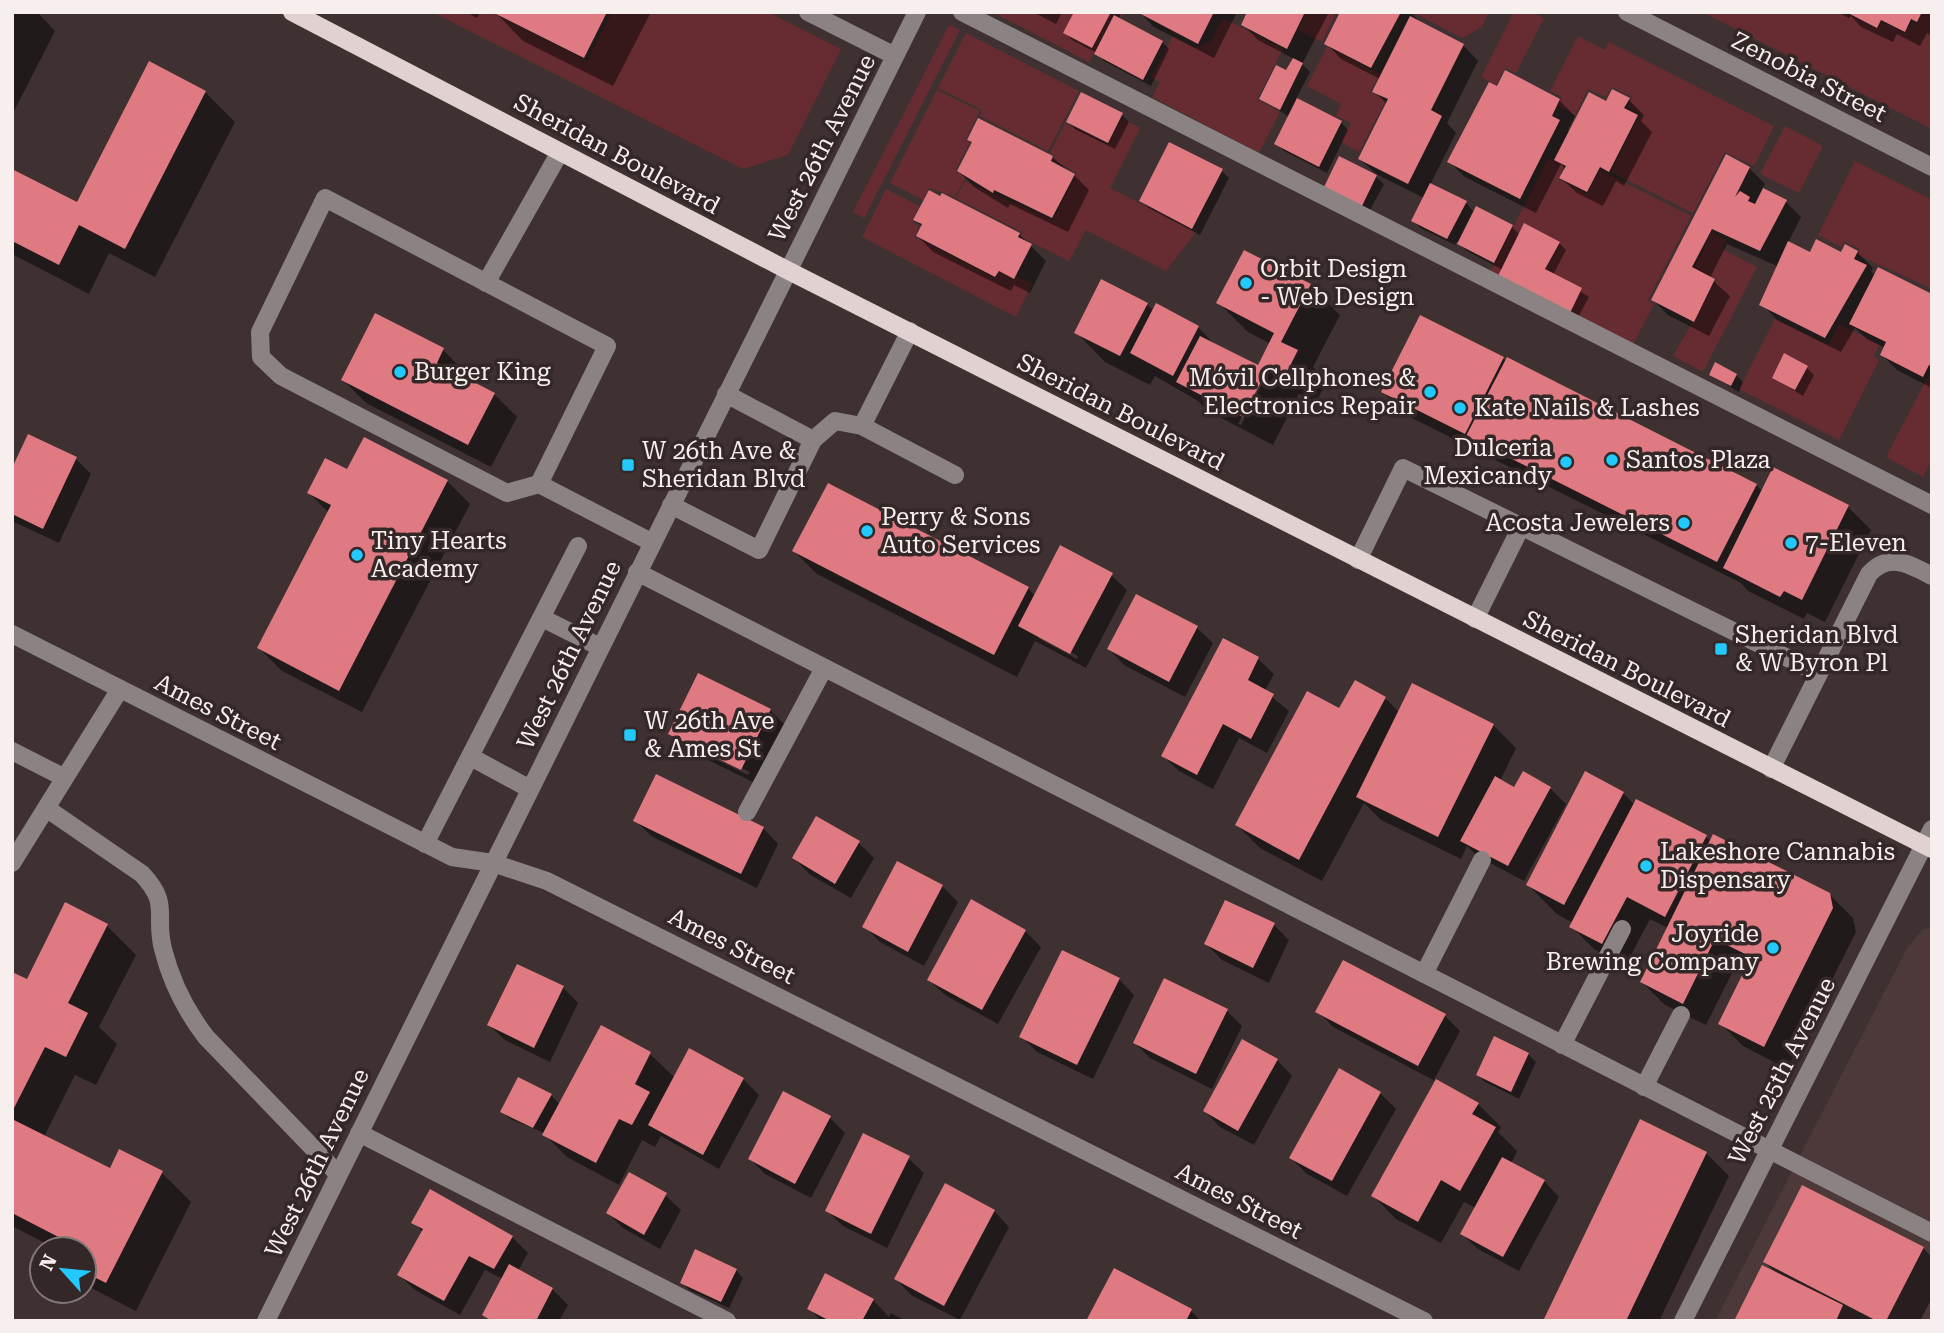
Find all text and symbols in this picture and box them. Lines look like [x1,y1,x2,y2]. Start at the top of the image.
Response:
street label: Zenobia Street [1727,26,1891,128]
street label: West 26th Avenue [763,50,881,246]
street label: Sheridan Boulevard [509,88,725,220]
place label: Orbit Design - Web Design [1260,255,1415,311]
marker: Orbit Design - Web Design [1238,275,1254,291]
street label: Sheridan Boulevard [1013,348,1229,476]
place label: Burger King [414,358,551,386]
marker: Burger King [392,364,408,380]
place label: Móvil Cellphones & Electronics Repair [1189,364,1416,420]
marker: Móvil Cellphones & Electronics Repair [1422,384,1438,400]
place label: Kate Nails & Lashes [1474,394,1700,422]
marker: Kate Nails & Lashes [1452,400,1468,416]
place label: Dulceria Mexicandy [1424,434,1553,490]
place label: W 26th Ave & Sheridan Blvd [642,437,805,493]
place label: Santos Plaza [1626,446,1770,474]
marker: Santos Plaza [1604,452,1620,468]
marker: Dulceria Mexicandy [1558,454,1574,470]
marker: W 26th Ave & Sheridan Blvd [620,457,636,473]
place label: Perry & Sons Auto Services [881,503,1040,559]
place label: Acosta Jewelers [1485,509,1670,537]
marker: Acosta Jewelers [1676,515,1692,531]
marker: Perry & Sons Auto Services [859,523,875,539]
place label: Tiny Hearts Academy [371,527,507,583]
place label: 7-Eleven [1805,529,1907,557]
marker: 7-Eleven [1783,535,1799,551]
marker: Tiny Hearts Academy [349,547,365,563]
street label: West 26th Avenue [511,556,627,754]
street label: Sheridan Boulevard [1519,605,1735,733]
place label: Sheridan Blvd & W Byron Pl [1735,621,1898,677]
marker: Sheridan Blvd & W Byron Pl [1713,641,1729,657]
street label: Ames Street [150,668,286,756]
place label: W 26th Ave & Ames St [644,707,774,763]
marker: W 26th Ave & Ames St [622,727,638,743]
place label: Lakeshore Cannabis Dispensary [1660,838,1895,894]
marker: Lakeshore Cannabis Dispensary [1638,858,1654,874]
street label: Ames Street [664,902,800,990]
place label: Joyride Brewing Company [1546,920,1760,976]
marker: Joyride Brewing Company [1765,940,1781,956]
street label: West 25th Avenue [1723,973,1841,1169]
street label: West 26th Avenue [259,1064,375,1262]
street label: Ames Street [1171,1157,1307,1245]
north arrow [28,1235,98,1305]
text: N [35,1250,62,1274]

